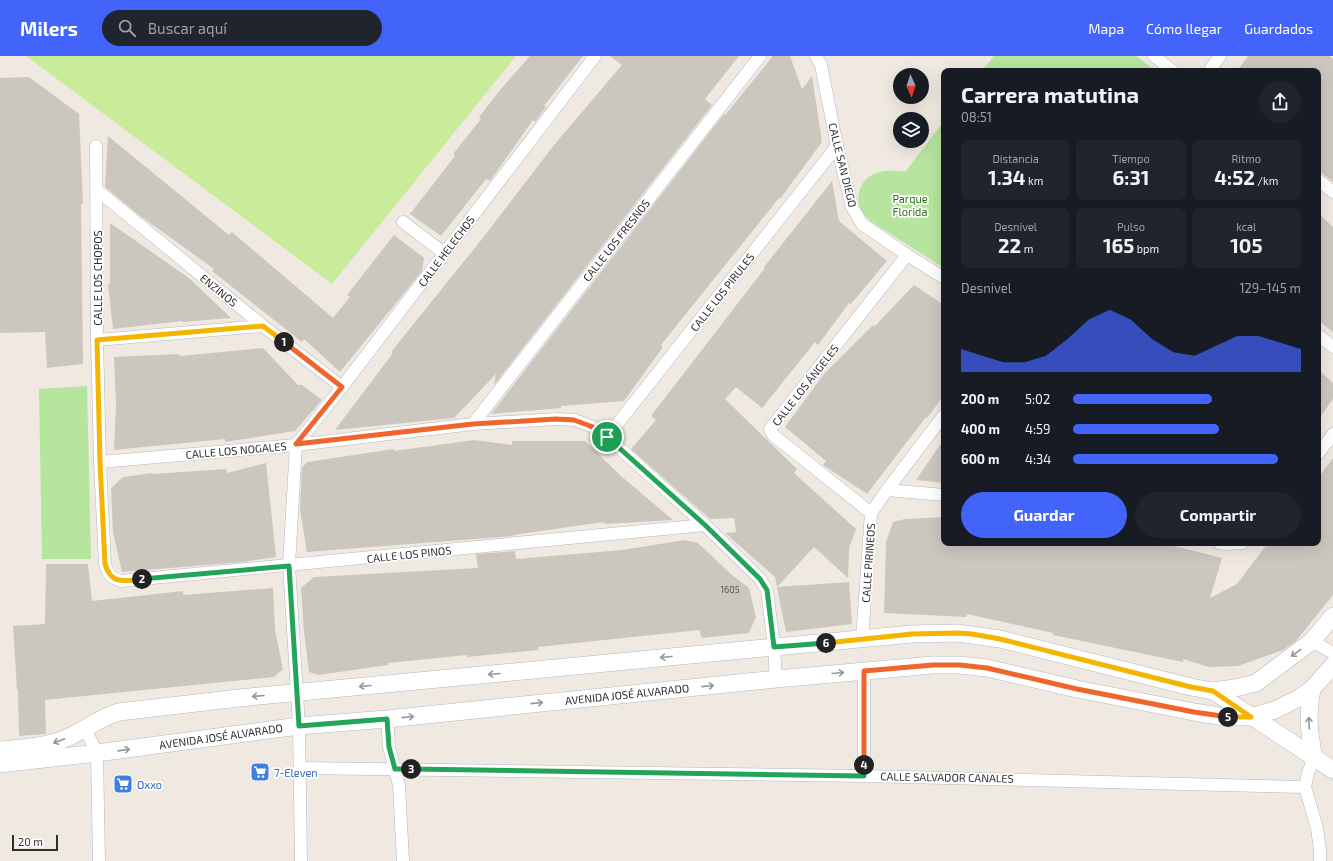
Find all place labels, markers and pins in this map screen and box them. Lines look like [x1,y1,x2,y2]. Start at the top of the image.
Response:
pin: 1 [274,332,294,352]
pin [590,420,624,454]
pin: 2 [132,569,152,589]
pin: 6 [816,633,836,653]
pin: 5 [1218,707,1238,727]
pin: 4 [854,755,874,775]
pin: 3 [401,759,421,779]
supermarket icon: 7-Eleven [249,761,271,783]
place label: 7-Eleven [274,766,318,779]
supermarket icon: Oxxo [112,773,134,795]
place label: Oxxo [137,778,162,791]

